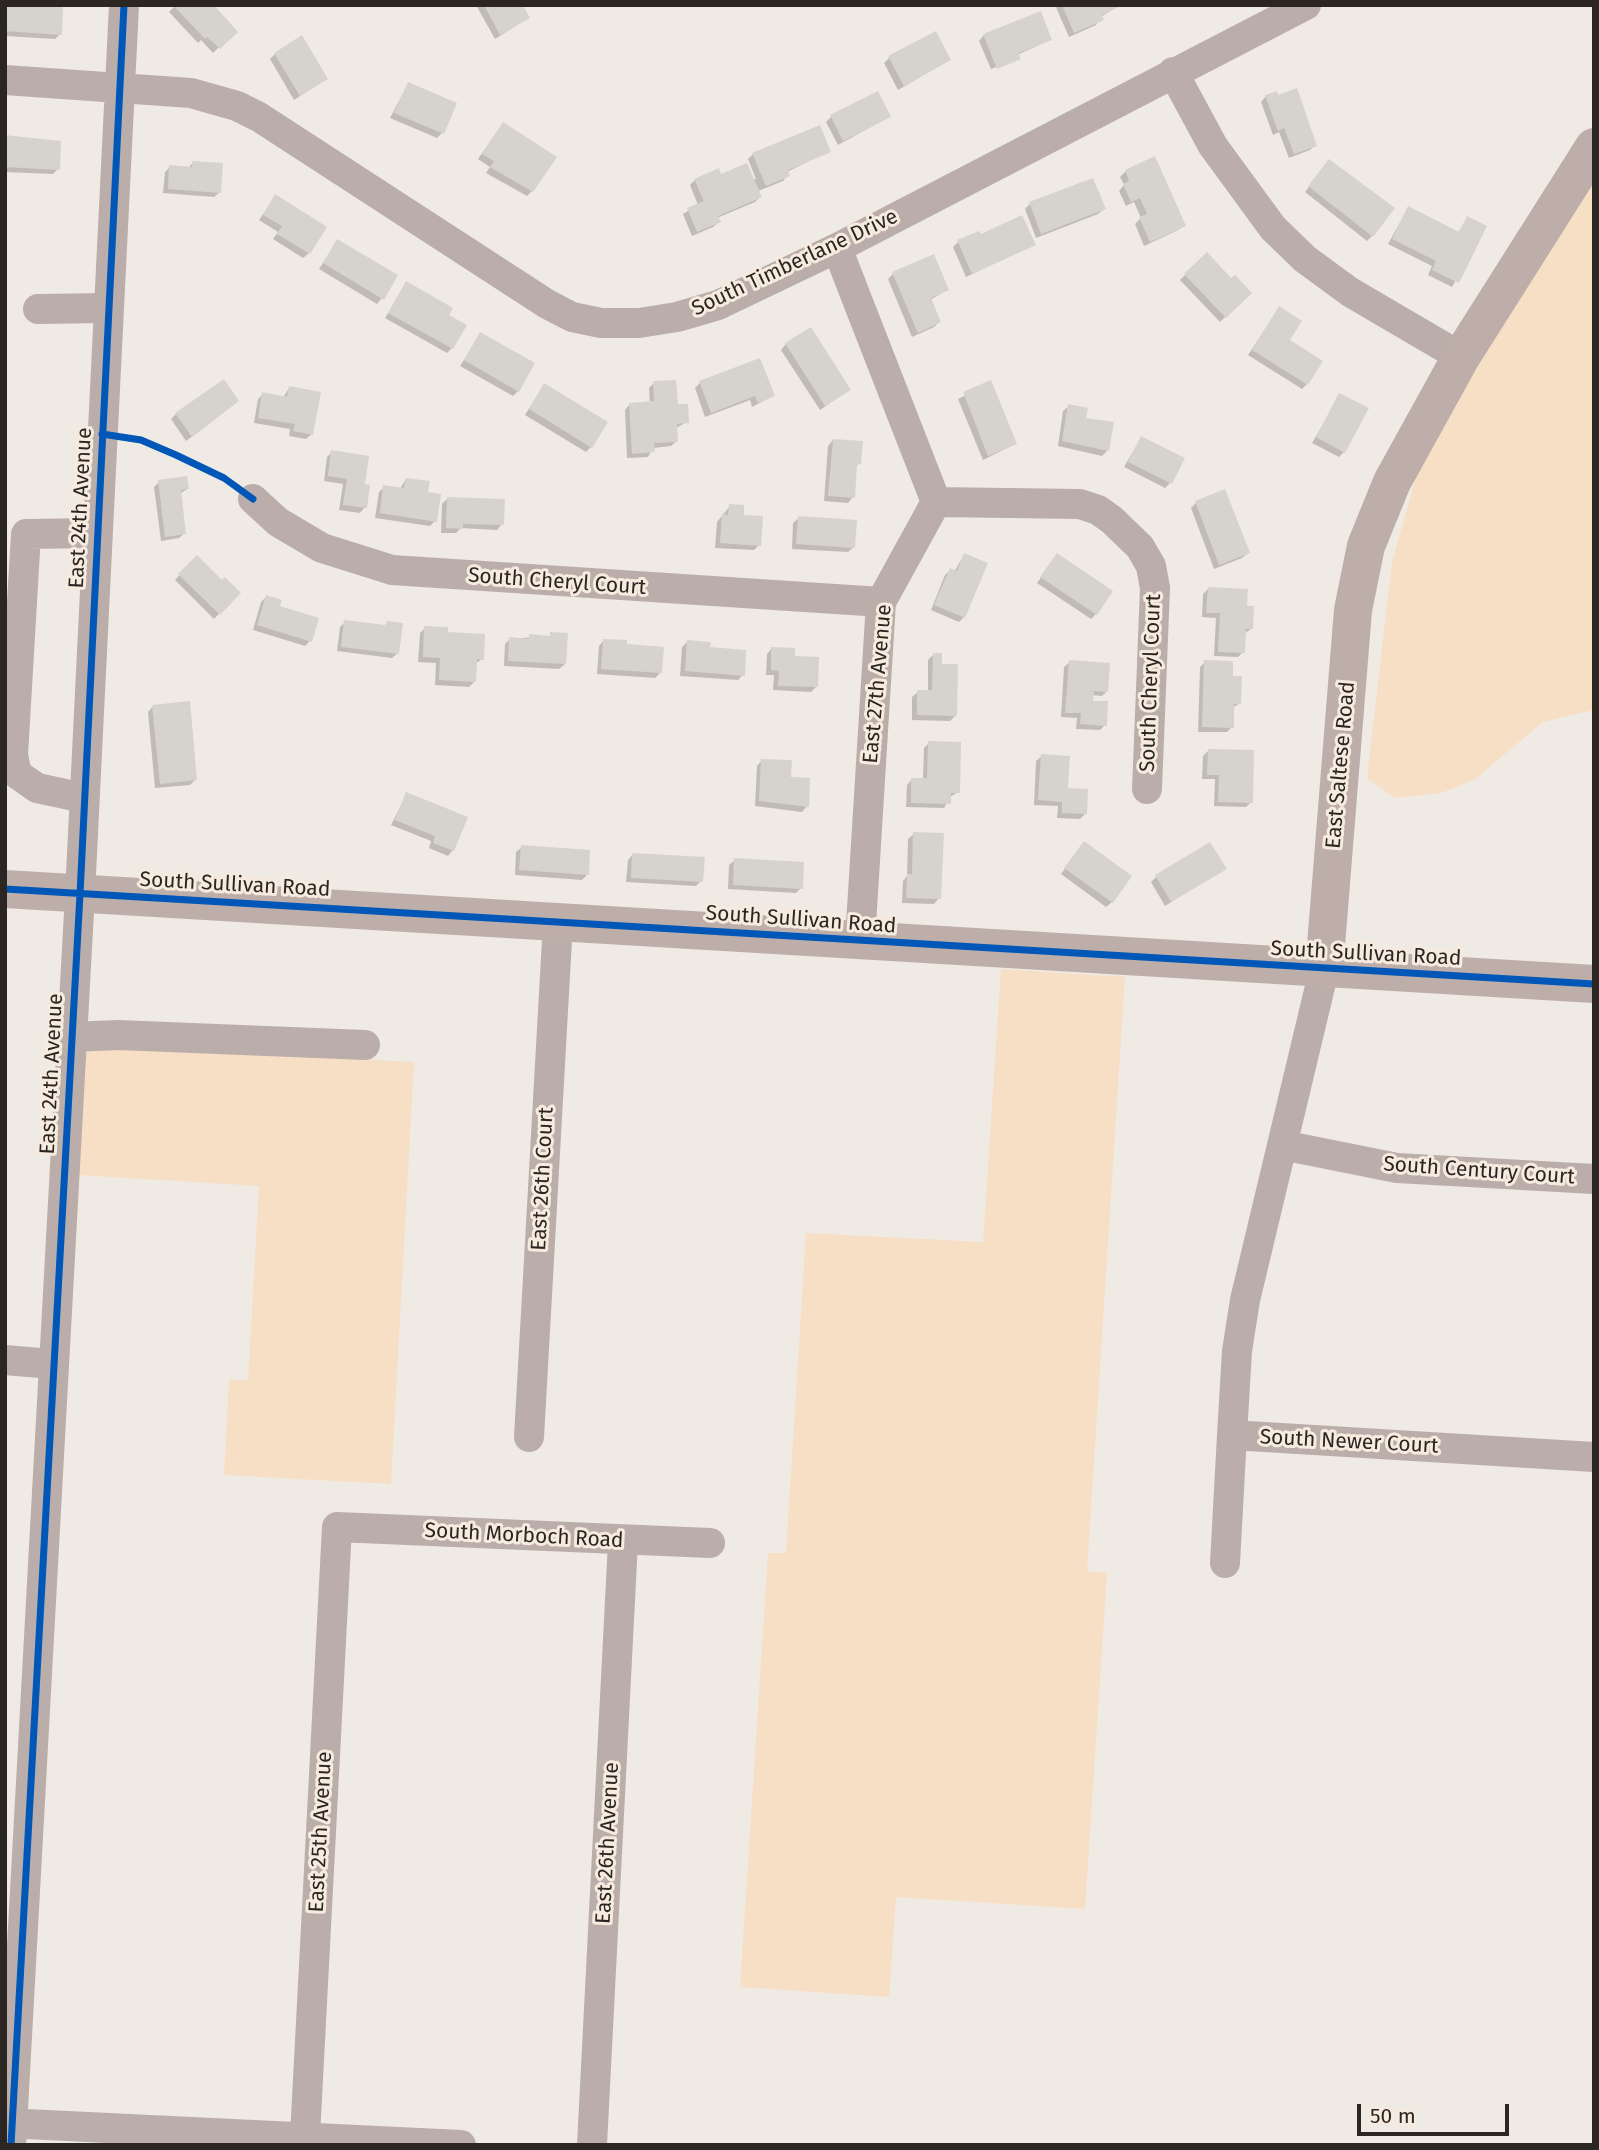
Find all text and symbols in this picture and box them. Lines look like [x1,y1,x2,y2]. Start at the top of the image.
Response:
street label: South Timberlane Drive [688,204,902,322]
street label: East 24th Avenue [64,427,98,589]
street label: South Cheryl Court [467,563,647,601]
street label: South Cheryl Court [1135,593,1167,773]
street label: East 27th Avenue [858,603,898,765]
street label: East Saltese Road [1321,680,1361,850]
street label: South Sullivan Road [139,867,331,903]
street label: South Sullivan Road [705,901,897,939]
street label: South Sullivan Road [1270,936,1462,972]
street label: East 24th Avenue [35,993,69,1155]
street label: East 26th Court [527,1107,559,1251]
street label: South Century Court [1382,1152,1576,1190]
street label: South Newer Court [1259,1425,1439,1459]
street label: South Morboch Road [424,1518,624,1554]
street label: East 25th Avenue [304,1751,338,1913]
street label: East 26th Avenue [591,1762,625,1924]
scale bar [1361,2090,1513,2134]
text: 50 m [1370,2103,1416,2129]

